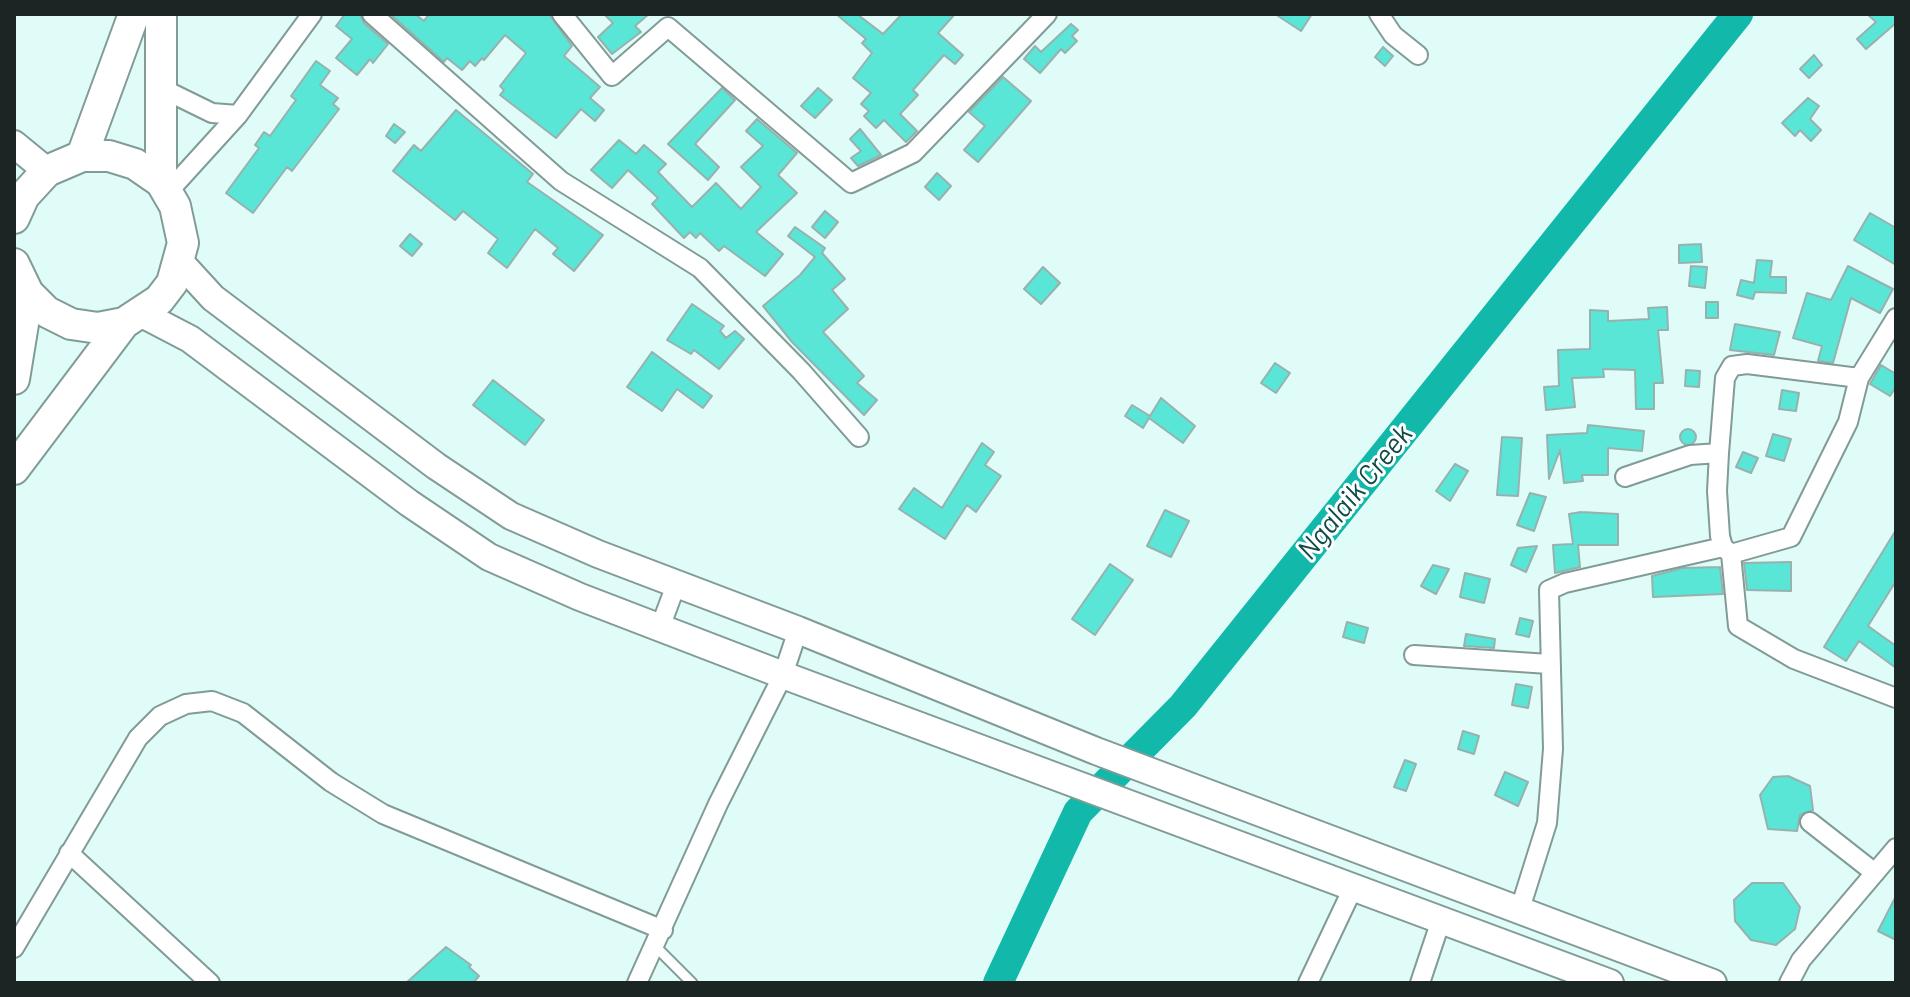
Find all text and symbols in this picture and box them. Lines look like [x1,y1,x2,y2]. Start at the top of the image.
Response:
water label: Ngalaik Creek [1290,418,1420,566]

